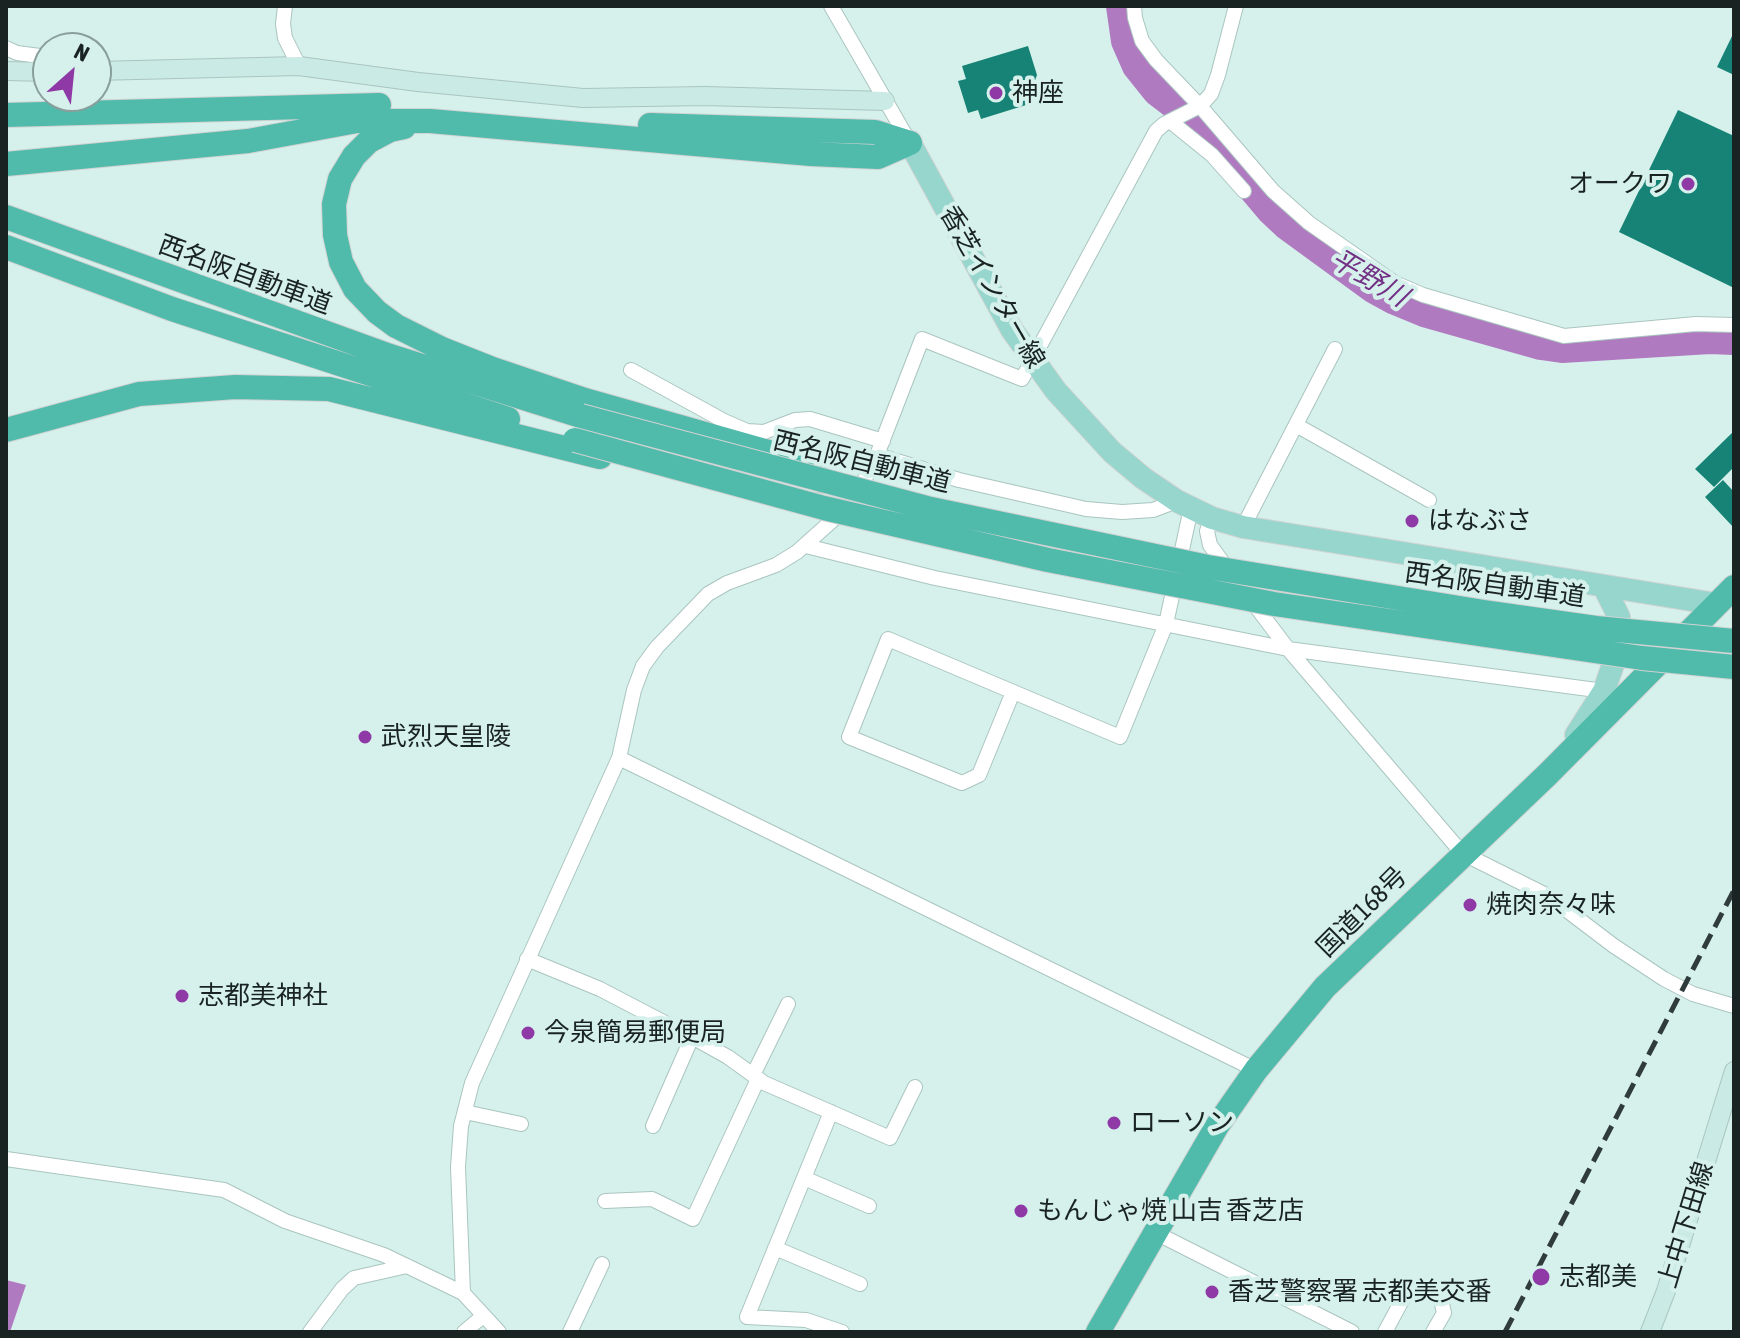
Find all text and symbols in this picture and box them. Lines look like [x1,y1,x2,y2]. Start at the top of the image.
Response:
north arrow [32,32,112,112]
text: N [70,38,94,67]
place label: 神座 [1012,77,1064,109]
marker: 神座 [987,84,1005,102]
place label: オークワ [1568,168,1672,200]
marker: オークワ [1679,175,1697,193]
street label: 香芝インター線 [933,200,1051,374]
street label: 西名阪自動車道 [154,229,336,321]
water label: 平野川 [1324,242,1414,314]
street label: 西名阪自動車道 [770,425,954,499]
place label: はなぶさ [1428,505,1532,537]
marker: はなぶさ [1403,512,1421,530]
street label: 西名阪自動車道 [1403,557,1587,613]
place label: 武烈天皇陵 [381,721,511,753]
marker: 武烈天皇陵 [356,728,374,746]
street label: 国道168号 [1310,860,1414,964]
place label: 焼肉奈々味 [1486,889,1616,921]
marker: 焼肉奈々味 [1461,896,1479,914]
place label: 志都美神社 [198,980,328,1012]
marker: 志都美神社 [173,987,191,1005]
place label: 今泉簡易郵便局 [544,1017,726,1049]
marker: 今泉簡易郵便局 [519,1024,537,1042]
place label: ローソン [1130,1107,1234,1139]
marker: ローソン [1105,1114,1123,1132]
street label: 上中下田線 [1652,1158,1720,1292]
place label: もんじゃ焼 山吉 香芝店 [1037,1195,1304,1227]
marker: もんじゃ焼 山吉 香芝店 [1012,1202,1030,1220]
place label: 志都美 [1559,1261,1637,1293]
marker: 志都美 [1530,1266,1552,1288]
place label: 香芝警察署 志都美交番 [1228,1276,1492,1308]
marker: 香芝警察署 志都美交番 [1203,1283,1221,1301]

